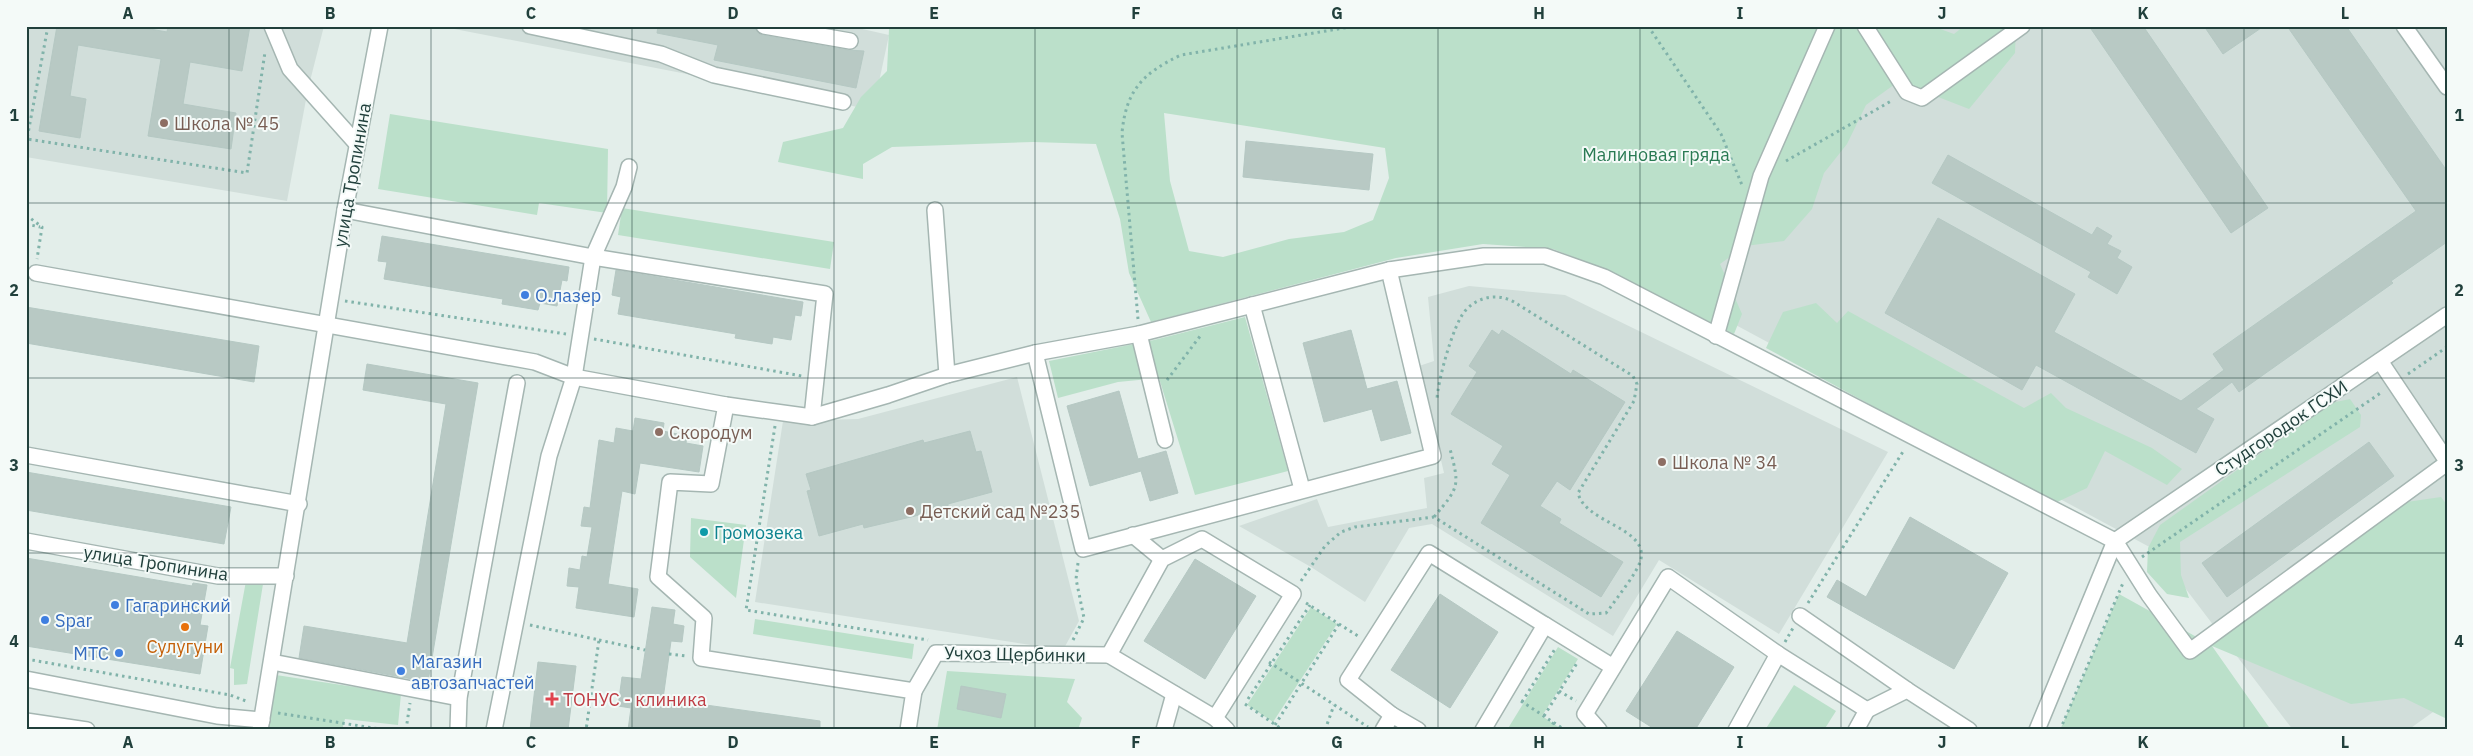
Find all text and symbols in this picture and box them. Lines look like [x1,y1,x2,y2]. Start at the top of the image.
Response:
text: A [123,3,134,23]
text: B [325,3,336,23]
text: C [526,3,536,23]
text: D [727,3,739,23]
text: E [929,3,939,23]
text: F [1131,3,1141,23]
text: G [1331,3,1343,23]
text: H [1533,3,1545,23]
text: I [1737,3,1744,23]
text: J [1938,3,1946,23]
text: K [2137,3,2149,23]
text: L [2341,3,2349,23]
street label: улица Тропинина [328,101,376,249]
text: 1 [9,105,19,125]
text: 1 [2454,105,2464,125]
place label: Школа № 45 [174,112,279,135]
marker: Школа № 45 [158,117,170,129]
park label: Малиновая гряда [1582,143,1730,166]
text: 2 [9,280,19,300]
text: 2 [2454,280,2464,300]
place label: О.лазер [535,284,601,307]
marker: О.лазер [519,289,531,301]
street label: Студгородок ГСХИ [2210,375,2352,481]
place label: Скородум [669,421,753,444]
marker: Скородум [653,426,665,438]
place label: Школа № 34 [1672,451,1777,474]
text: 3 [9,455,19,475]
text: 3 [2454,455,2464,475]
marker: Школа № 34 [1656,456,1668,468]
place label: Детский сад №235 [920,500,1080,523]
marker: Детский сад №235 [904,505,916,517]
place label: Громозека [714,521,804,544]
marker: Громозека [698,526,710,538]
street label: улица Тропинина [82,540,230,586]
place label: Гагаринский [125,594,231,617]
marker: Гагаринский [109,599,121,611]
place label: Spar [55,609,93,632]
marker: Spar [39,614,51,626]
marker: Сулугуни [179,621,191,633]
text: 4 [9,631,19,651]
text: 4 [2454,631,2464,651]
place label: Сулугуни [146,635,224,658]
street label: Учхоз Щербинки [944,641,1086,667]
place label: МТС [73,642,109,665]
marker: МТС [113,647,125,659]
place label: Магазин автозапчастей [411,650,535,694]
marker: Магазин автозапчастей [395,665,407,677]
place label: ТОНУС - клиника [563,688,707,711]
marker: ТОНУС - клиника [545,692,559,706]
text: A [123,732,134,752]
text: B [325,732,336,752]
text: C [526,732,536,752]
text: D [727,732,739,752]
text: E [929,732,939,752]
text: F [1131,732,1141,752]
text: G [1331,732,1343,752]
text: H [1533,732,1545,752]
text: I [1737,732,1744,752]
text: J [1938,732,1946,752]
text: K [2137,732,2149,752]
text: L [2341,732,2349,752]

